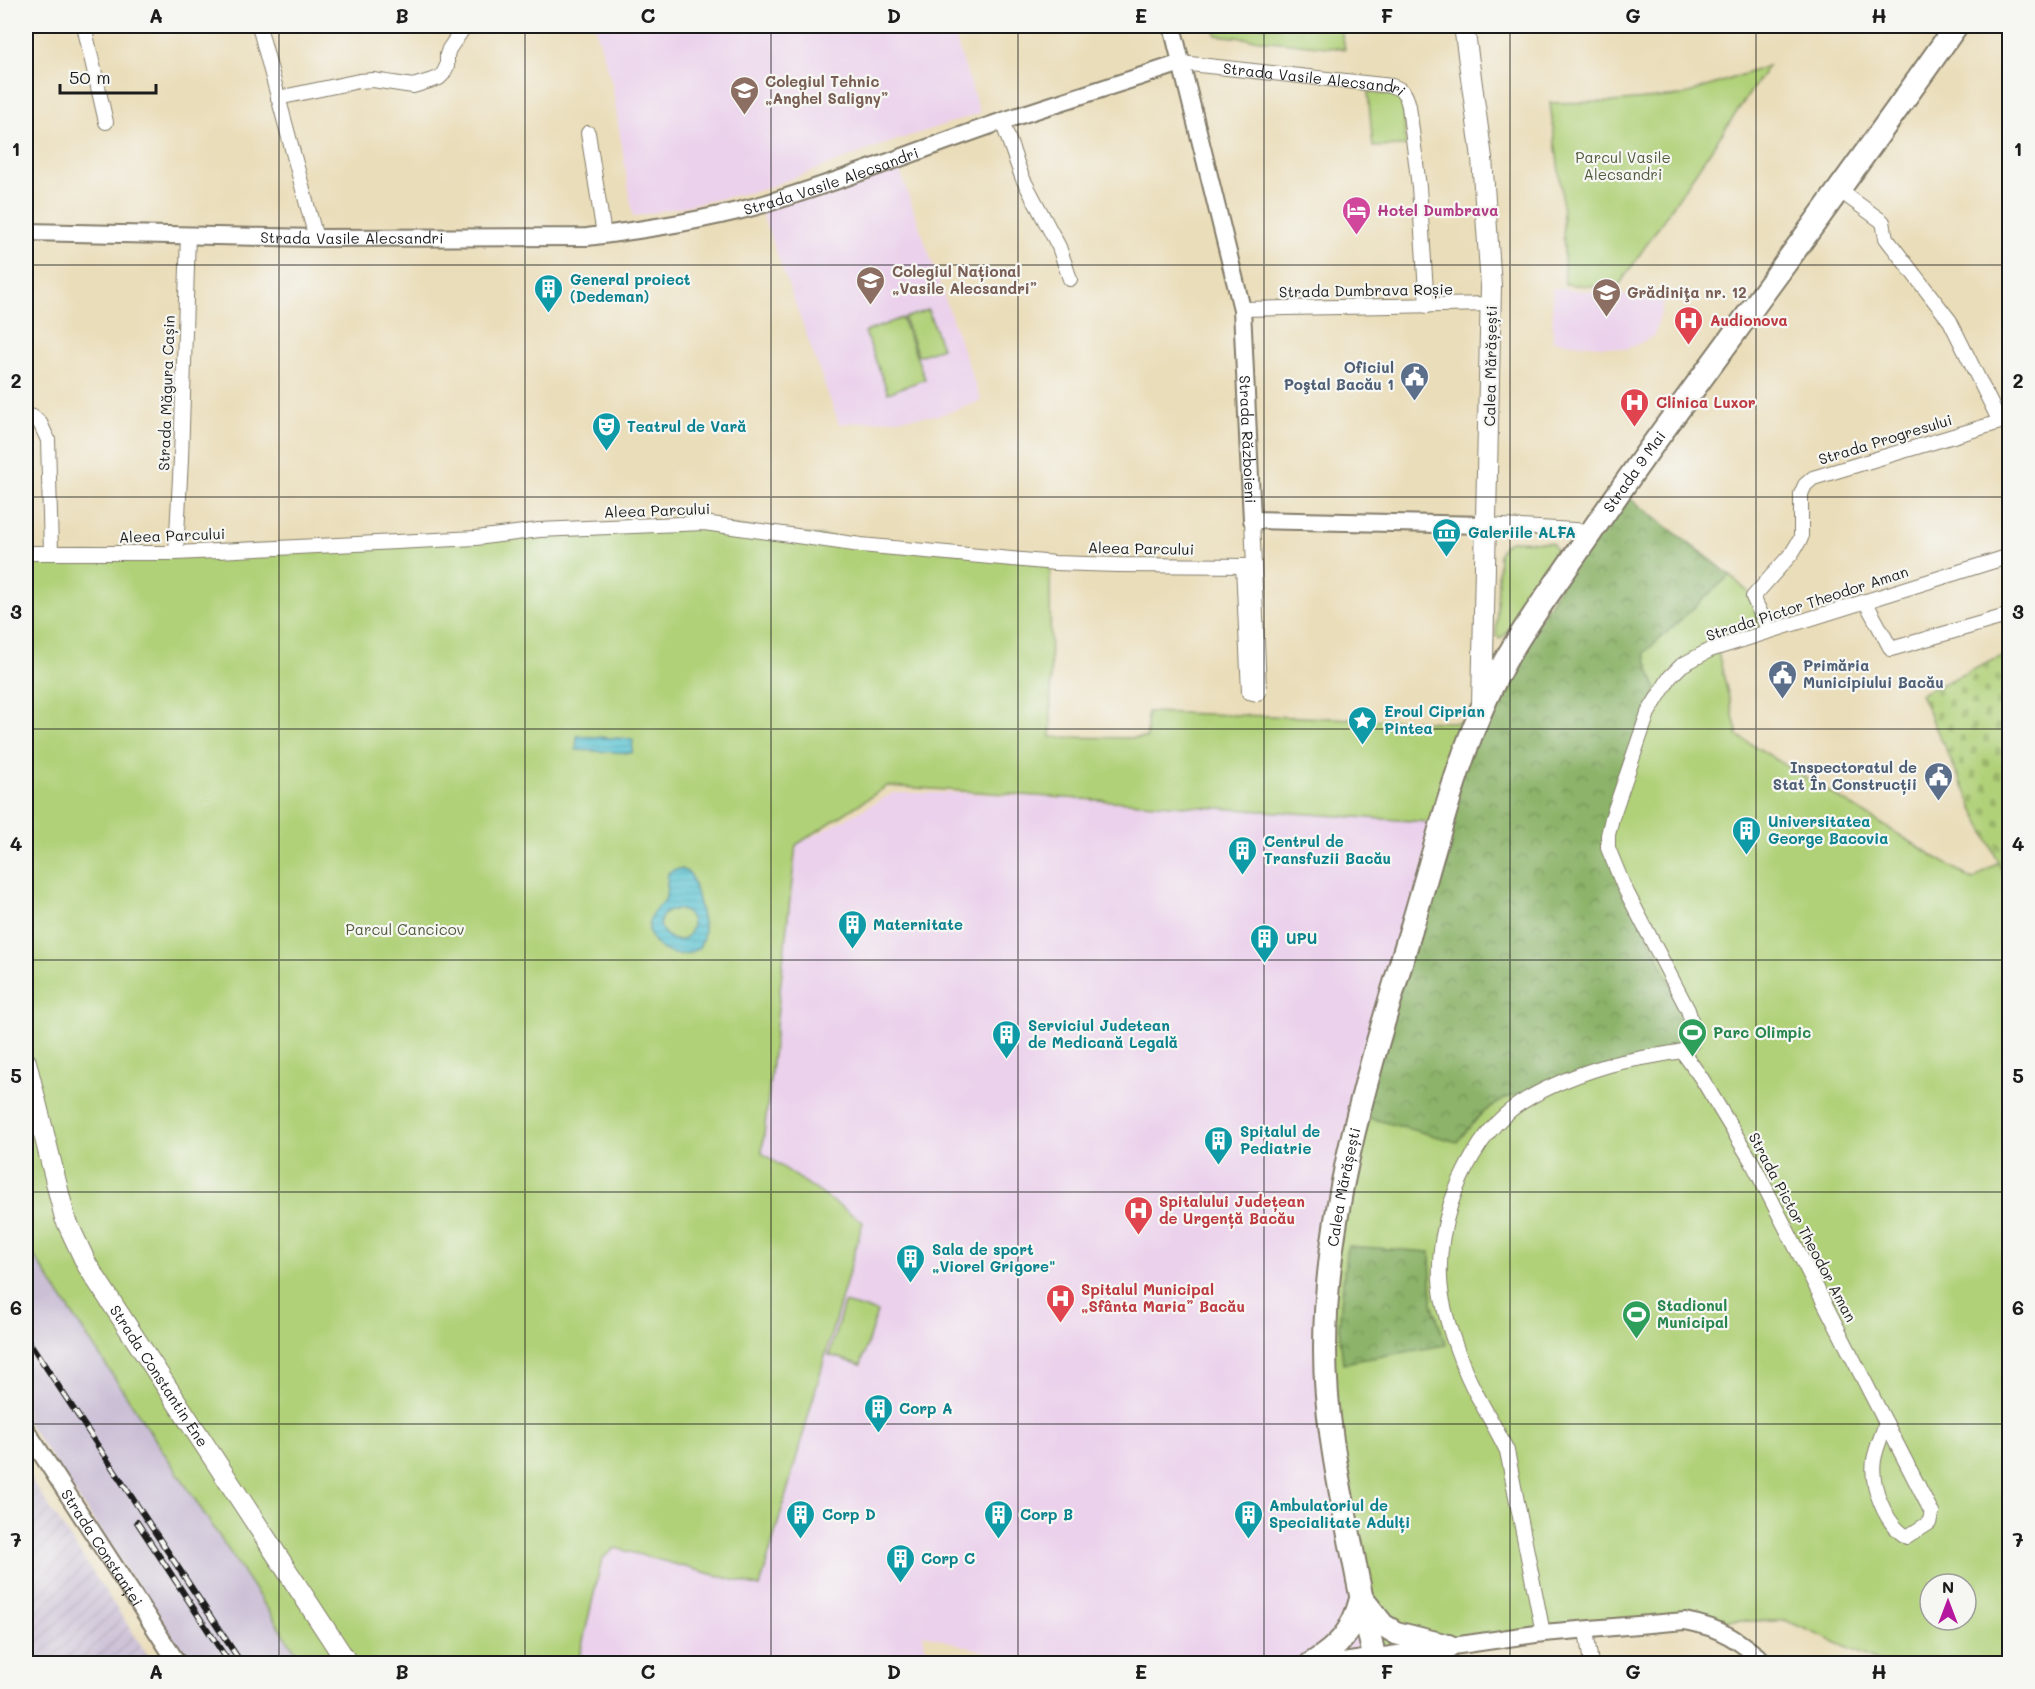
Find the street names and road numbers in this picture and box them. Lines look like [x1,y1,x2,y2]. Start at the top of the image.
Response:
street label: Strada Vasile Alecsandri [1222,58,1410,100]
street label: Strada Vasile Alecsandri [741,142,921,219]
street label: Strada Vasile Alecsandri [260,227,444,248]
street label: Strada Dumbrava Roșie [1279,278,1453,303]
street label: Calea Mărășești [1479,305,1502,427]
street label: Strada Măgura Cașin [153,315,180,471]
street label: Strada Războieni [1235,375,1261,504]
street label: Strada Progresului [1816,409,1954,469]
street label: Strada 9 Mai [1598,427,1670,516]
street label: Aleea Parcului [603,498,711,522]
street label: Aleea Parcului [118,523,226,547]
street label: Aleea Parcului [1088,537,1194,559]
street label: Strada Pictor Theodor Aman [1703,561,1911,645]
street label: Calea Mărășești [1322,1125,1365,1248]
street label: Strada Pictor Theodor Aman [1744,1129,1862,1325]
street label: Strada Constantin Ene [106,1301,213,1451]
street label: Strada Constanței [57,1485,148,1610]

